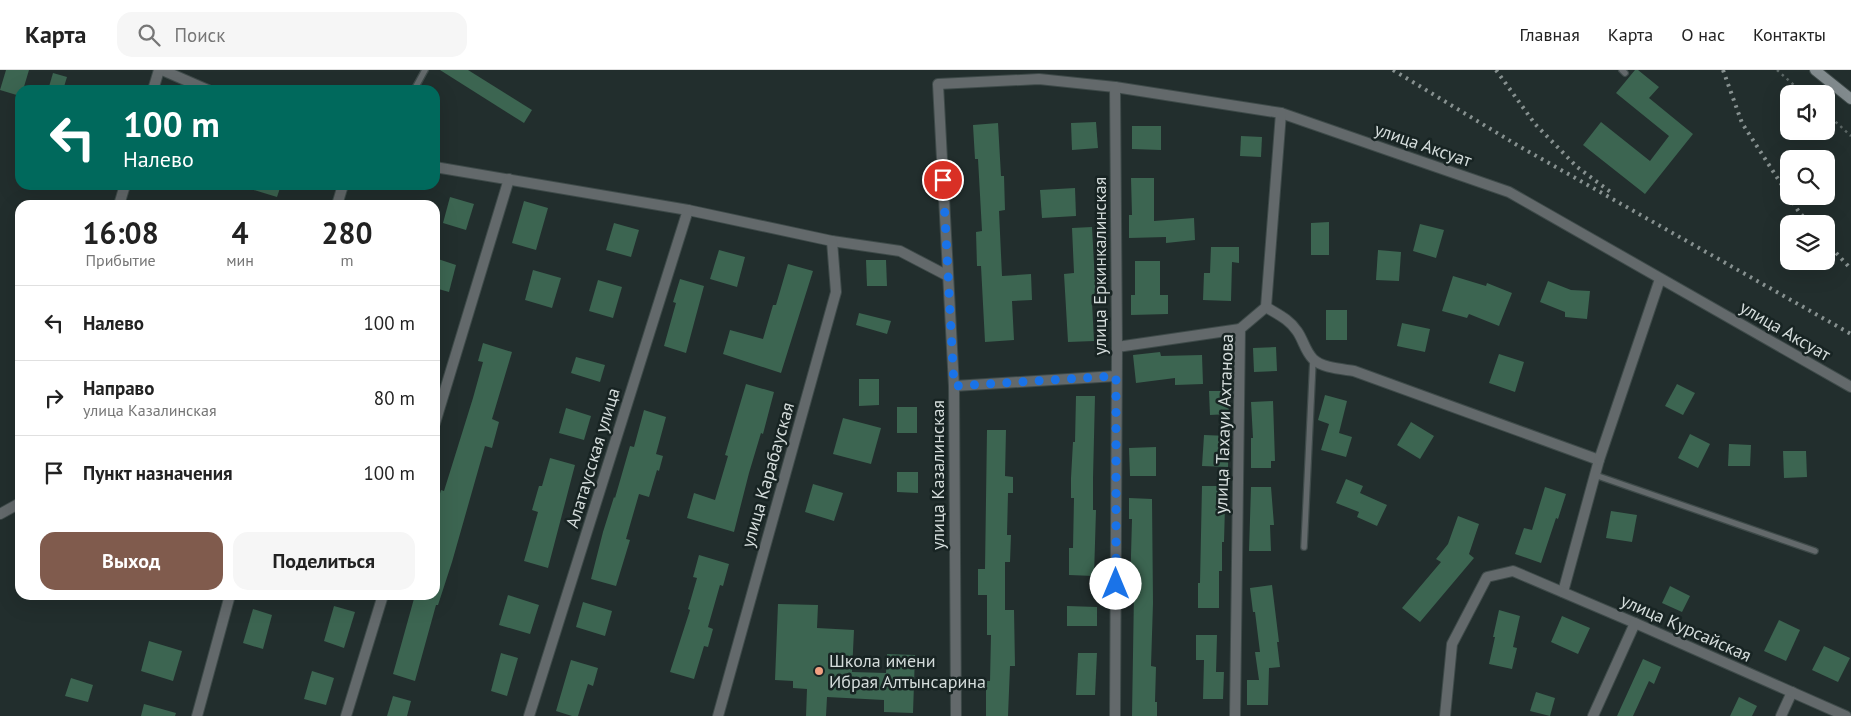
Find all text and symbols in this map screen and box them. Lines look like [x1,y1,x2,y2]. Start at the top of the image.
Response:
search box [117,12,467,57]
text: Карта [25,19,87,50]
icon: search [135,21,163,49]
text: Поиск [175,23,225,47]
text: Главная [1519,23,1580,46]
text: Карта [1608,23,1653,46]
text: О нас [1681,23,1725,46]
text: Контакты [1753,23,1826,46]
map controls [1780,85,1835,270]
button: sound [1780,85,1835,140]
text: 100 m [123,101,220,147]
icon: left [40,105,105,170]
street label: улица Аксуат [1372,117,1476,172]
text: Налево [123,145,194,173]
button: search [1780,150,1835,205]
pin [922,159,964,201]
icon: arrive [929,166,957,194]
street label: улица Еркинкалинская [1088,177,1111,355]
text: 16:08 [83,213,159,252]
text: 4 [232,213,249,252]
text: 280 [321,213,372,252]
button: layers [1780,215,1835,270]
text: Прибытие [85,250,156,270]
text: мин [226,250,254,270]
text: m [340,250,353,270]
street label: улица Аксуат [1736,295,1836,366]
icon: left [40,309,68,337]
text: Налево [83,311,144,335]
text: 100 m [363,311,415,335]
street label: улица Тахауи Ахтанова [1209,333,1238,514]
text: Направо [83,376,154,400]
icon: right [40,384,68,412]
street label: Алатаусская улица [560,385,625,531]
text: 80 m [374,386,415,410]
street label: улица Карабауская [736,399,799,550]
text: улица Казалинская [83,400,217,420]
street label: улица Казалинская [926,400,949,550]
icon: arrive [40,459,68,487]
text: Пункт назначения [83,461,233,485]
text: 100 m [363,461,415,485]
button: Выход [40,532,223,590]
button: Поделиться [233,532,415,590]
position arrow [1089,557,1141,609]
street label: улица Курсайская [1617,588,1755,667]
place label: Школа имени Ибрая Алтынсарина [829,649,986,693]
marker: Школа имени Ибрая Алтынсарина [813,665,825,677]

